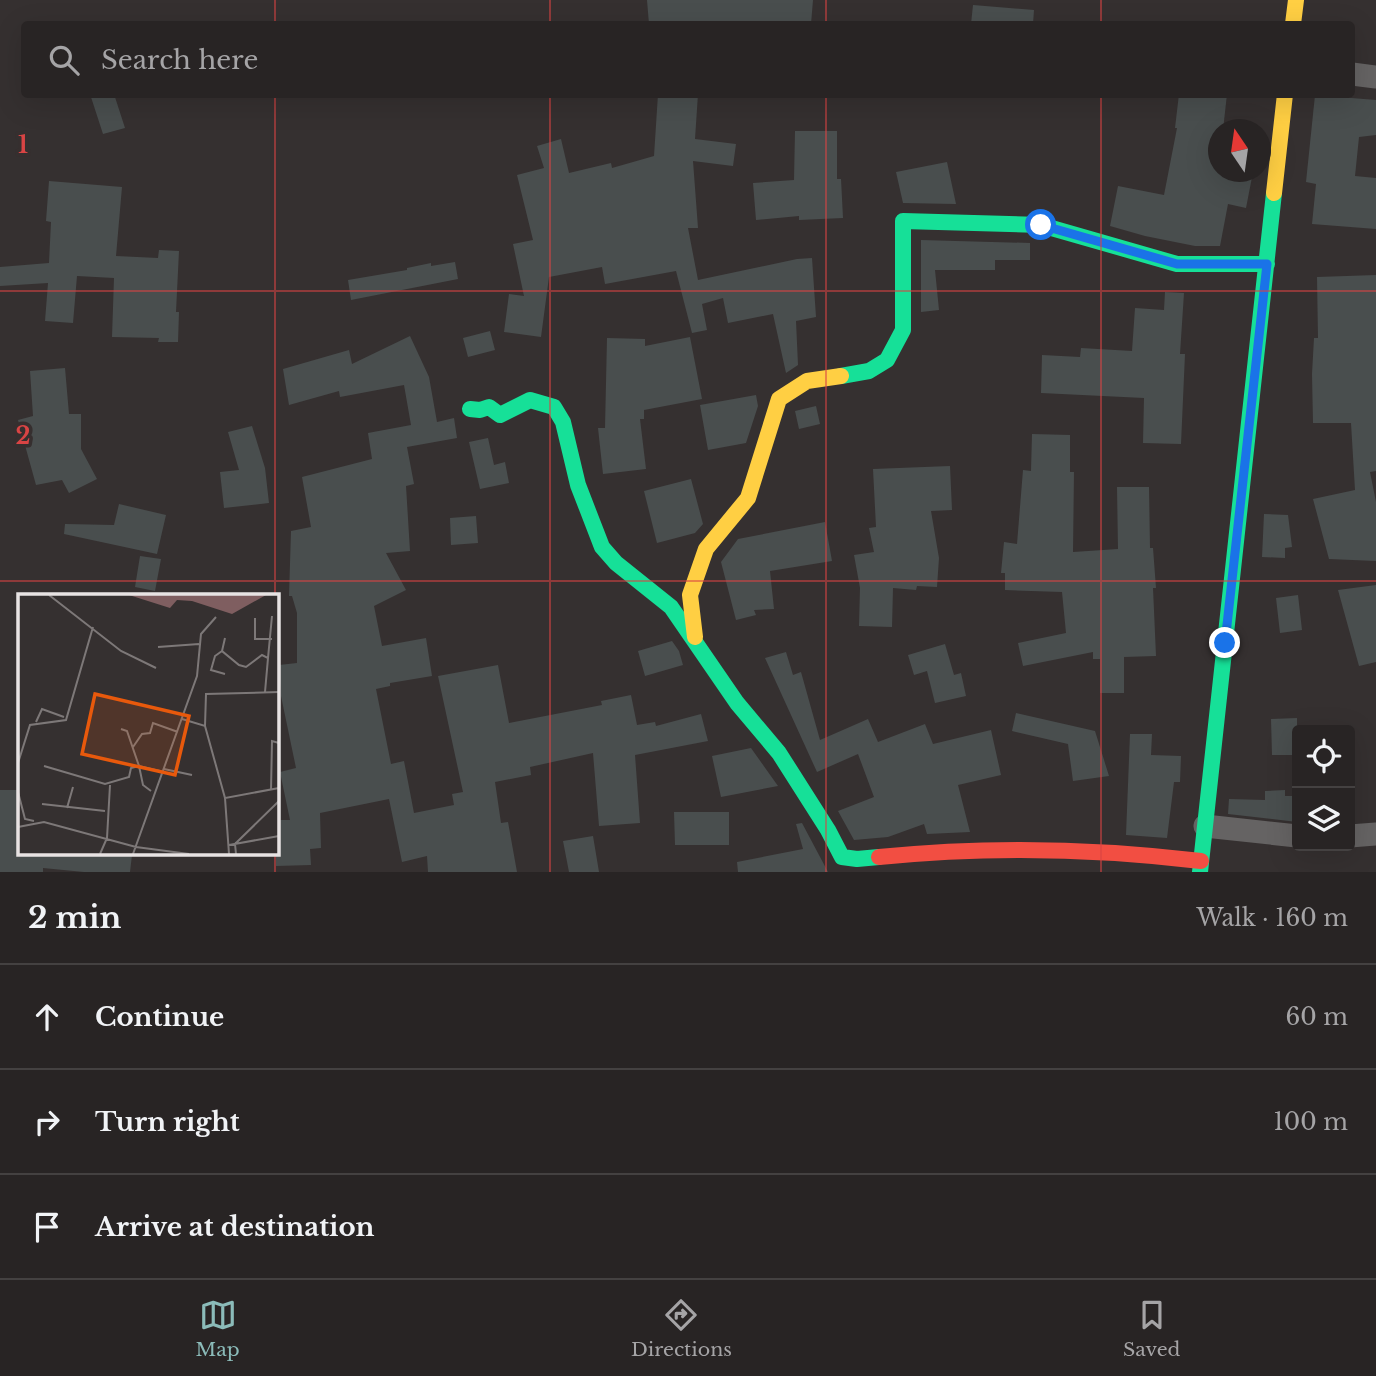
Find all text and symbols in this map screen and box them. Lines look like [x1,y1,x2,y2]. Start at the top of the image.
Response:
search box [21,21,1355,98]
icon: search [45,41,83,79]
text: Search here [101,44,258,76]
north arrow [1208,119,1271,182]
text: 1 [18,131,28,159]
route start [1025,209,1056,240]
text: 2 [16,422,30,450]
inset map [18,594,278,855]
route end [1209,627,1240,658]
map controls [1292,725,1355,851]
button: locate [1292,725,1355,788]
button: layers [1292,788,1355,851]
text: 2 min [28,899,121,936]
text: Walk · 160 m [1196,904,1348,932]
icon: ahead [28,998,66,1036]
text: Continue [95,1001,224,1033]
text: 60 m [1286,1003,1348,1031]
icon: right [28,1103,66,1141]
text: Turn right [95,1106,240,1138]
text: 100 m [1274,1108,1348,1136]
icon: arrive [28,1208,66,1246]
text: Arrive at destination [95,1211,375,1243]
tab: Map [196,1296,240,1361]
tab: Directions [631,1296,732,1361]
tab: Saved [1123,1296,1180,1361]

